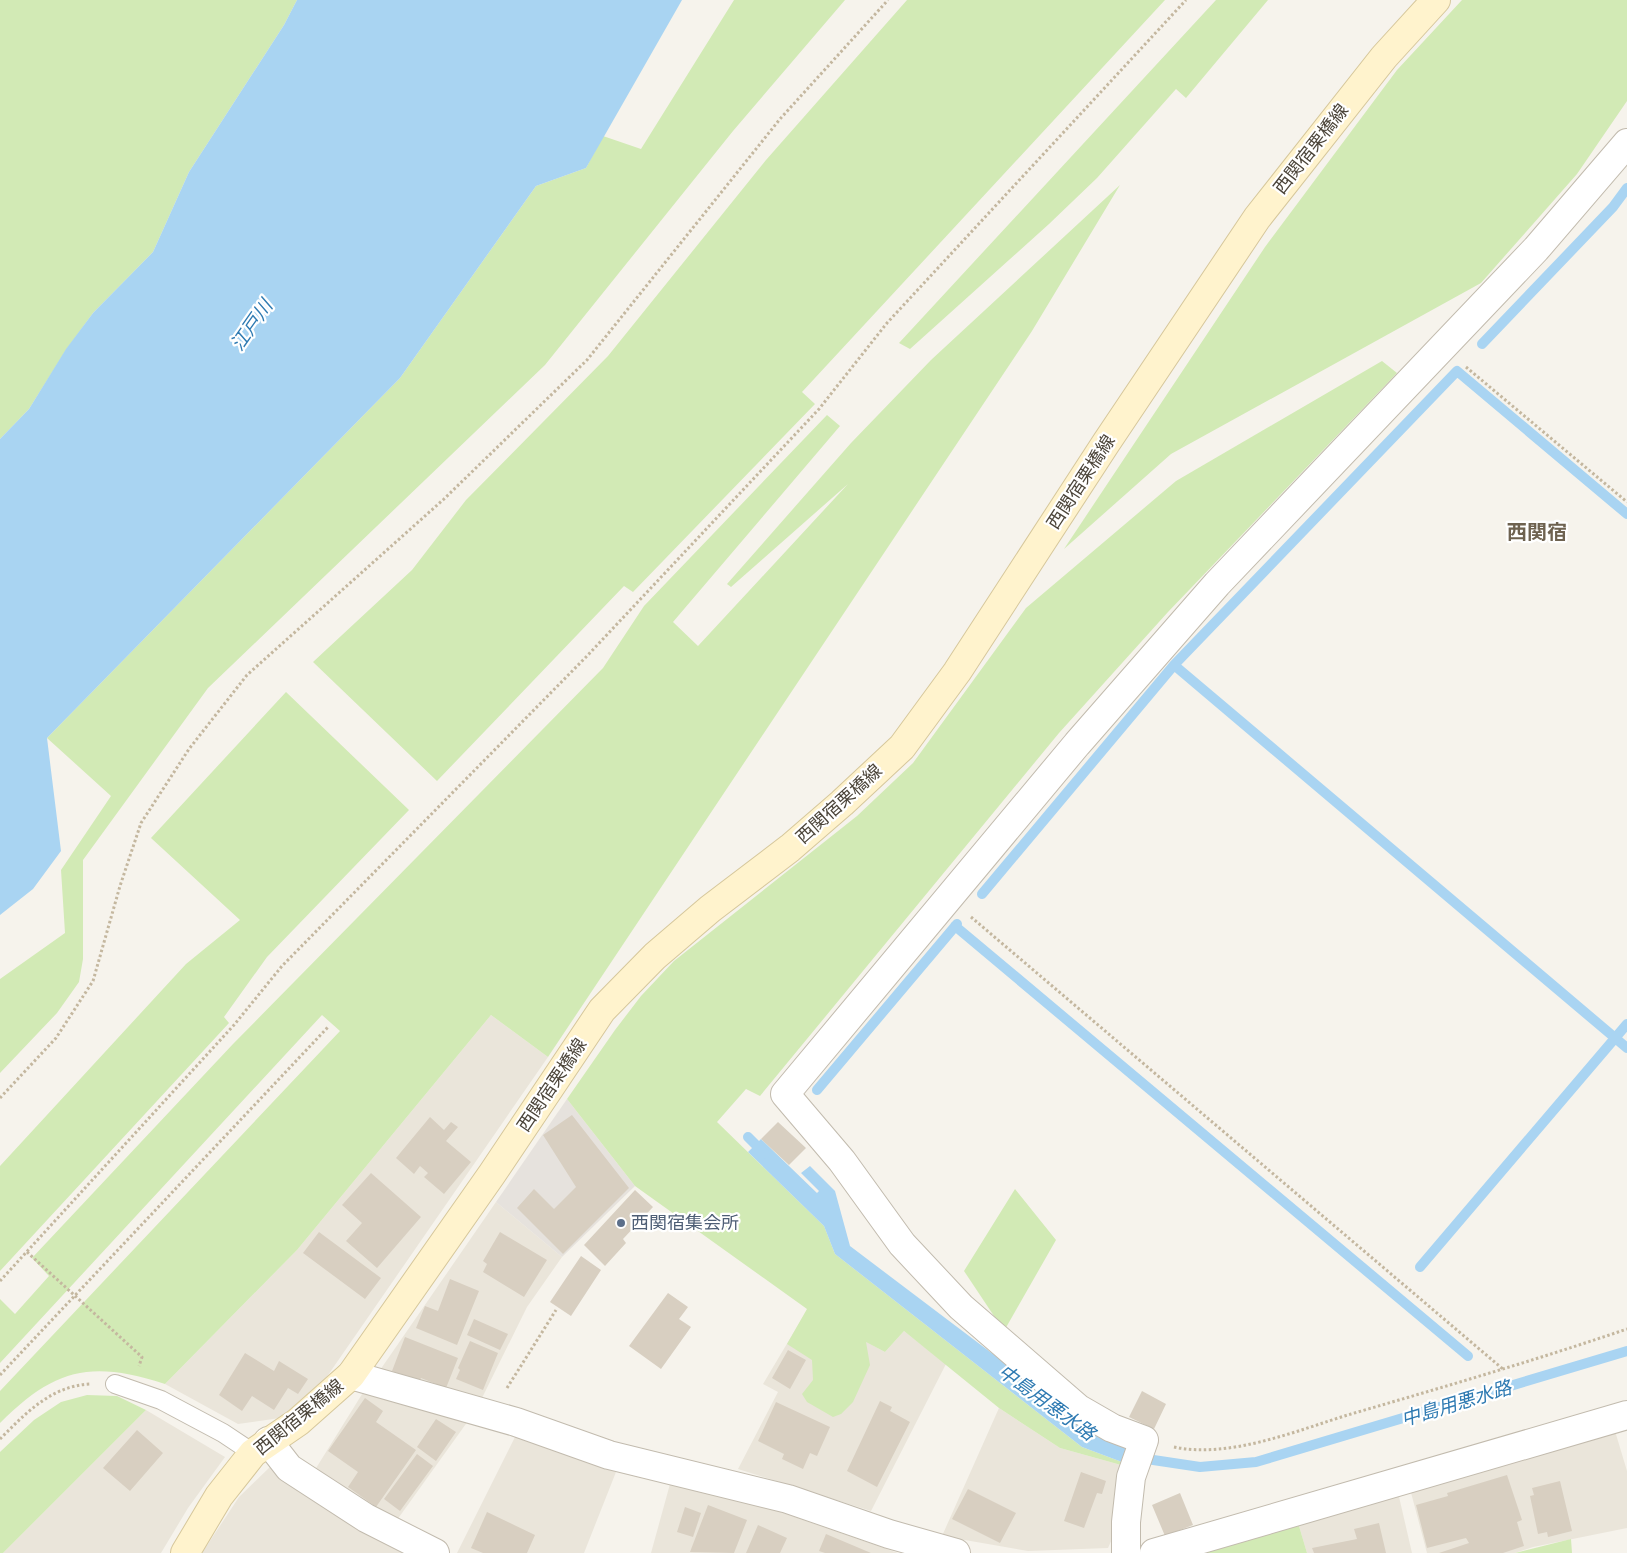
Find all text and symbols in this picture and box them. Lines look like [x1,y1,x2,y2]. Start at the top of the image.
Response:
street label: 西関宿栗橋線 [1269,100,1352,198]
water label: 江戸川 [226,294,278,355]
street label: 西関宿栗橋線 [1042,431,1119,533]
district label: 西関宿 [1507,520,1567,544]
street label: 西関宿栗橋線 [792,760,886,848]
street label: 西関宿栗橋線 [513,1034,590,1135]
place label: 西関宿集会所 [631,1212,739,1233]
marker: 西関宿集会所 [615,1217,627,1229]
water label: 中島用悪水路 [994,1360,1101,1446]
street label: 西関宿栗橋線 [250,1374,347,1459]
water label: 中島用悪水路 [1398,1375,1516,1431]

